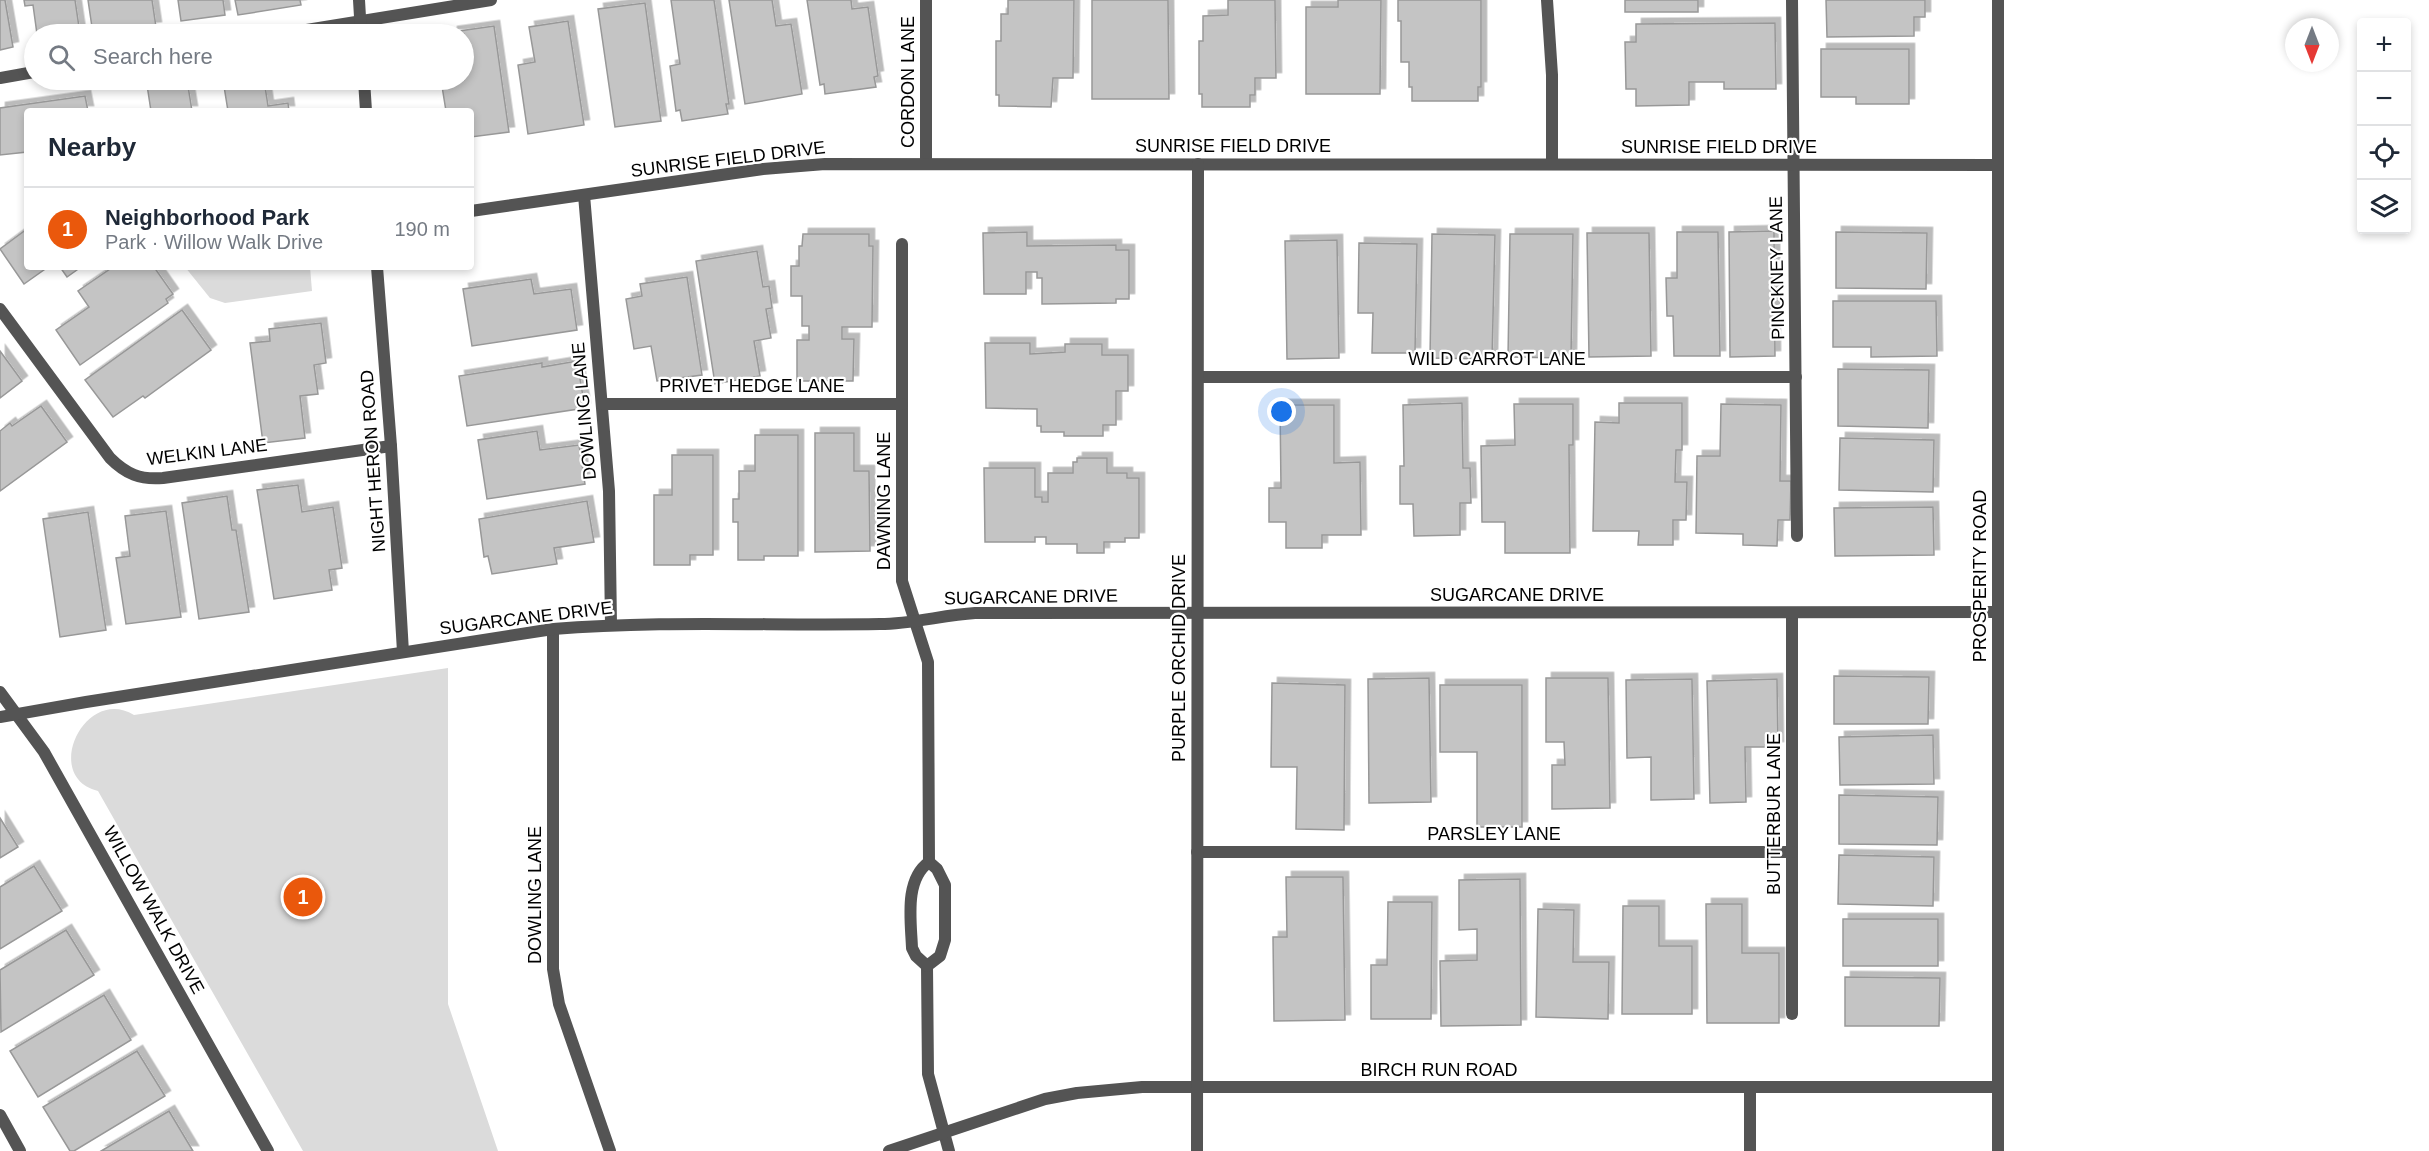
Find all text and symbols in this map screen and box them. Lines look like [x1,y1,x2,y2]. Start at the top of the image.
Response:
street label: CORDON LANE [898,16,918,148]
north arrow [2285,18,2339,72]
map controls [2357,18,2411,234]
button: + [2357,18,2411,72]
search box [24,24,474,90]
icon: search [45,41,78,74]
text: Search here [93,44,213,69]
button: − [2357,72,2411,126]
button: locate [2357,126,2411,180]
text: Nearby [48,132,136,162]
street label: SUNRISE FIELD DRIVE [1135,136,1331,156]
street label: SUNRISE FIELD DRIVE [629,137,827,181]
street label: SUNRISE FIELD DRIVE [1621,137,1817,157]
button: layers [2357,180,2411,234]
street label: PINCKNEY LANE [1766,196,1788,340]
text: Neighborhood Park [105,205,309,230]
text: 1 [62,218,73,240]
text: 190 m [394,218,450,240]
text: Park · Willow Walk Drive [105,231,323,253]
street label: DOWLING LANE [568,341,600,481]
street label: WILD CARROT LANE [1408,349,1586,369]
street label: NIGHT HERON ROAD [357,369,389,553]
street label: PRIVET HEDGE LANE [659,376,845,396]
your location [1267,397,1296,426]
street label: DAWNING LANE [874,432,894,570]
street label: WELKIN LANE [146,435,268,469]
street label: PROSPERITY ROAD [1970,490,1990,662]
street label: PURPLE ORCHID DRIVE [1169,554,1189,762]
street label: SUGARCANE DRIVE [944,585,1118,609]
street label: SUGARCANE DRIVE [1430,585,1604,605]
street label: SUGARCANE DRIVE [438,597,614,639]
street label: BUTTERBUR LANE [1764,733,1784,895]
street label: WILLOW WALK DRIVE [100,823,208,997]
street label: PARSLEY LANE [1427,824,1561,844]
street label: DOWLING LANE [525,826,545,964]
pin: 1 [284,874,322,920]
street label: BIRCH RUN ROAD [1360,1060,1518,1080]

